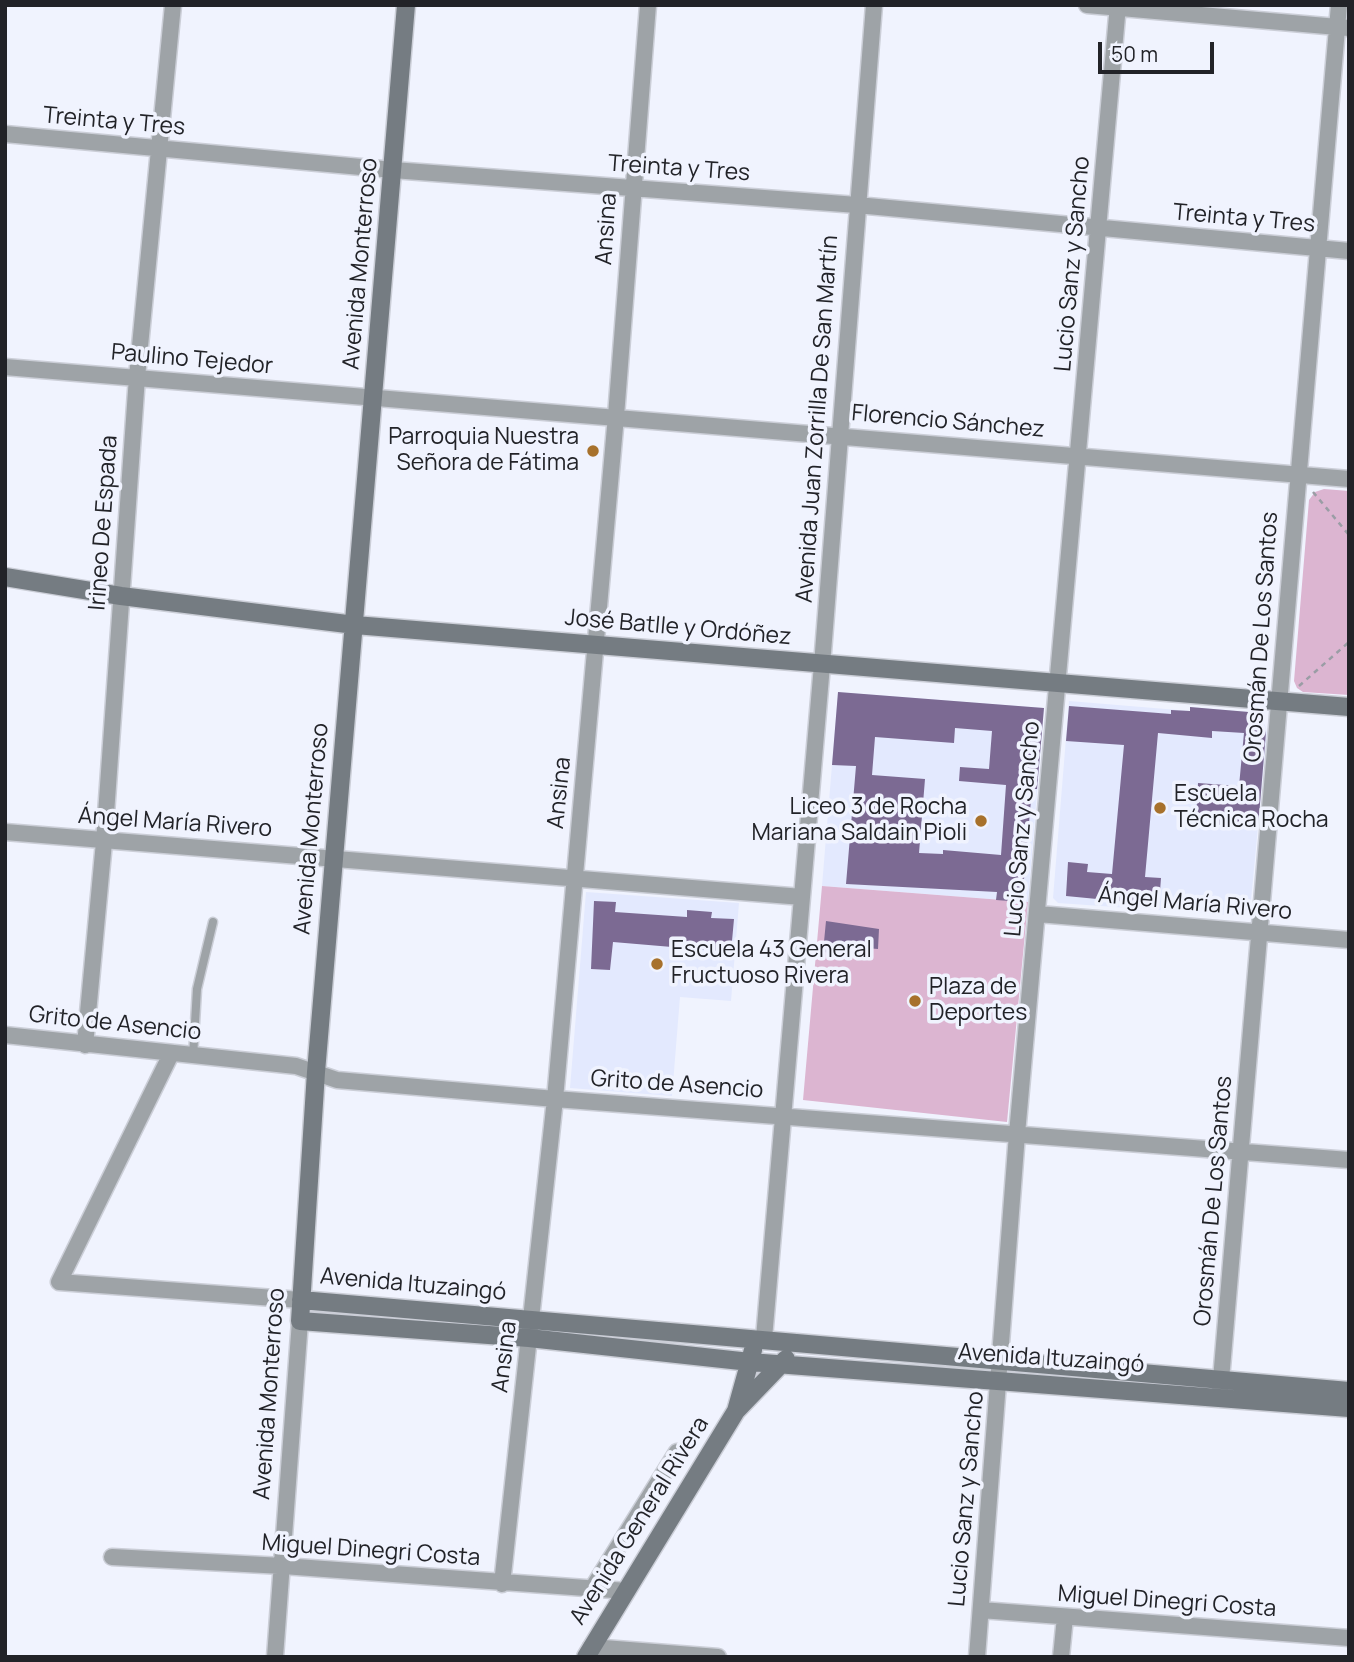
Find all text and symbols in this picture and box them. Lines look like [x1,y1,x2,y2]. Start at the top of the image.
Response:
scale bar [1102,28,1218,72]
text: 50 m [1111,40,1158,68]
street label: Treinta y Tres [42,102,186,142]
street label: Treinta y Tres [607,150,751,188]
street label: Lucio Sanz y Sancho [1050,155,1096,373]
street label: Avenida Monterroso [338,157,384,371]
street label: Ansina [591,192,623,266]
street label: Treinta y Tres [1172,199,1316,239]
street label: Avenida Juan Zorrilla De San Martín [791,234,845,604]
street label: Paulino Tejedor [110,339,274,381]
street label: Florencio Sánchez [850,400,1046,444]
place label: Parroquia Nuestra Señora de Fátima [388,424,579,478]
street label: Irineo De Espada [84,434,124,612]
marker: Parroquia Nuestra Señora de Fátima [585,443,601,459]
street label: Orosmán De Los Santos [1239,511,1285,763]
street label: José Batlle y Ordóñez [564,604,792,652]
street label: Lucio Sanz y Sancho [1000,720,1046,938]
street label: Avenida Monterroso [289,722,335,936]
street label: Ansina [543,756,577,830]
place label: Escuela Técnica Rocha [1174,781,1329,835]
place label: Liceo 3 de Rocha Mariana Saldain Pioli [751,794,967,848]
marker: Escuela Técnica Rocha [1152,800,1168,816]
street label: Ángel María Rivero [77,802,273,844]
marker: Liceo 3 de Rocha Mariana Saldain Pioli [973,813,989,829]
street label: Ángel María Rivero [1097,882,1293,926]
place label: Escuela 43 General Fructuoso Rivera [671,937,872,991]
marker: Escuela 43 General Fructuoso Rivera [649,956,665,972]
place label: Plaza de Deportes [929,974,1027,1028]
marker: Plaza de Deportes [907,993,923,1009]
street label: Grito de Asencio [27,1001,203,1047]
street label: Grito de Asencio [590,1065,764,1105]
street label: Orosmán De Los Santos [1189,1075,1239,1327]
street label: Avenida Ituzaingó [319,1263,507,1307]
street label: Avenida Monterroso [249,1287,291,1501]
street label: Ansina [487,1320,523,1394]
street label: Avenida Ituzaingó [957,1339,1145,1379]
street label: Lucio Sanz y Sancho [944,1390,990,1608]
street label: Avenida General Rivera [565,1412,715,1630]
street label: Miguel Dinegri Costa [261,1530,481,1572]
street label: Miguel Dinegri Costa [1057,1581,1277,1623]

